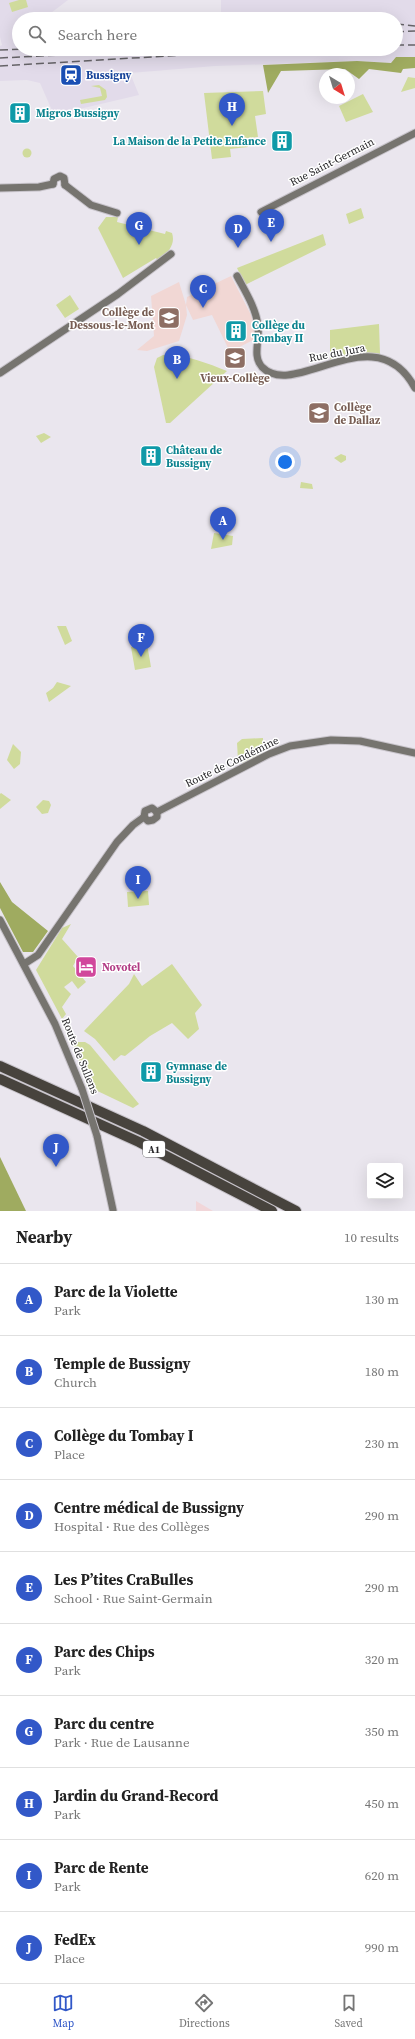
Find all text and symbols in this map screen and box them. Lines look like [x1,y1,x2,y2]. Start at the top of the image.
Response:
search box [12,12,403,56]
icon: search [26,23,48,45]
text: Search here [58,24,137,45]
station icon: Bussigny [58,62,84,88]
place label: Bussigny [86,68,132,83]
north arrow [319,68,355,104]
pin: H [219,93,245,126]
building icon: Migros Bussigny [7,100,33,126]
place label: Migros Bussigny [36,106,119,121]
building icon: La Maison de la Petite Enfance [269,128,295,154]
place label: La Maison de la Petite Enfance [113,134,266,149]
street label: Rue Saint-Germain [287,134,377,190]
pin: E [258,209,284,242]
pin: G [126,212,152,245]
pin: D [225,215,251,248]
pin: C [190,275,216,308]
place label: Collège de Dessous-le-Mont [70,305,155,333]
school or university icon: Collège de Dessous-le-Mont [156,305,182,331]
building icon: Collège du Tombay II [223,318,249,344]
place label: Collège du Tombay II [252,318,305,346]
street label: Rue du Jura [308,340,367,366]
school or university icon: Vieux-Collège [222,345,248,371]
pin: B [164,346,190,379]
place label: Vieux-Collège [200,371,270,386]
school or university icon: Collège de Dallaz [306,400,332,426]
place label: Collège de Dallaz [334,400,380,428]
building icon: Château de Bussigny [138,443,164,469]
place label: Château de Bussigny [166,443,222,471]
your location [275,452,295,472]
pin: A [210,507,236,540]
pin: F [128,624,154,657]
street label: Route de Condémine [183,733,282,791]
pin: I [125,866,151,899]
hotel icon: Novotel [73,954,99,980]
place label: Novotel [102,960,141,975]
street label: Route de Sullens [58,1016,102,1097]
building icon: Gymnase de Bussigny [138,1059,164,1085]
place label: Gymnase de Bussigny [166,1059,227,1087]
pin: J [43,1134,69,1167]
road number: A1 [143,1141,165,1157]
map controls [367,1163,403,1199]
button: layers [367,1163,403,1199]
text: Nearby [16,1225,72,1249]
text: 10 results [344,1229,399,1246]
text: Parc de la Violette [54,1281,178,1302]
text: A [25,1291,33,1308]
text: 130 m [365,1291,399,1308]
text: Park [54,1302,81,1319]
text: Temple de Bussigny [54,1353,191,1374]
text: B [25,1363,33,1380]
text: 180 m [365,1363,399,1380]
text: Church [54,1374,97,1391]
text: Collège du Tombay I [54,1425,194,1446]
text: C [25,1435,33,1452]
text: 230 m [365,1435,399,1452]
text: Place [54,1446,85,1463]
text: Centre médical de Bussigny [54,1497,244,1518]
text: D [24,1507,34,1524]
text: 290 m [365,1507,399,1524]
text: Hospital · Rue des Collèges [54,1518,209,1535]
text: Les P’tites CraBulles [54,1569,193,1590]
text: E [25,1579,33,1596]
text: 290 m [365,1579,399,1596]
text: School · Rue Saint-Germain [54,1590,213,1607]
text: Parc des Chips [54,1641,155,1662]
text: F [25,1651,33,1668]
text: 320 m [365,1651,399,1668]
text: Park [54,1662,81,1679]
text: Parc du centre [54,1713,154,1734]
text: G [25,1723,33,1740]
text: 350 m [365,1723,399,1740]
text: Park · Rue de Lausanne [54,1734,190,1751]
text: Jardin du Grand-Record [54,1785,219,1806]
text: H [24,1795,34,1812]
text: 450 m [365,1795,399,1812]
text: Park [54,1806,81,1823]
text: Parc de Rente [54,1857,149,1878]
text: I [26,1867,32,1884]
text: 620 m [365,1867,399,1884]
text: Park [54,1878,81,1895]
text: FedEx [54,1929,96,1950]
text: J [26,1939,32,1956]
text: 990 m [365,1939,399,1956]
text: Place [54,1950,85,1967]
tab: Map [52,1992,74,2031]
tab: Directions [179,1992,230,2031]
tab: Saved [334,1992,363,2031]

